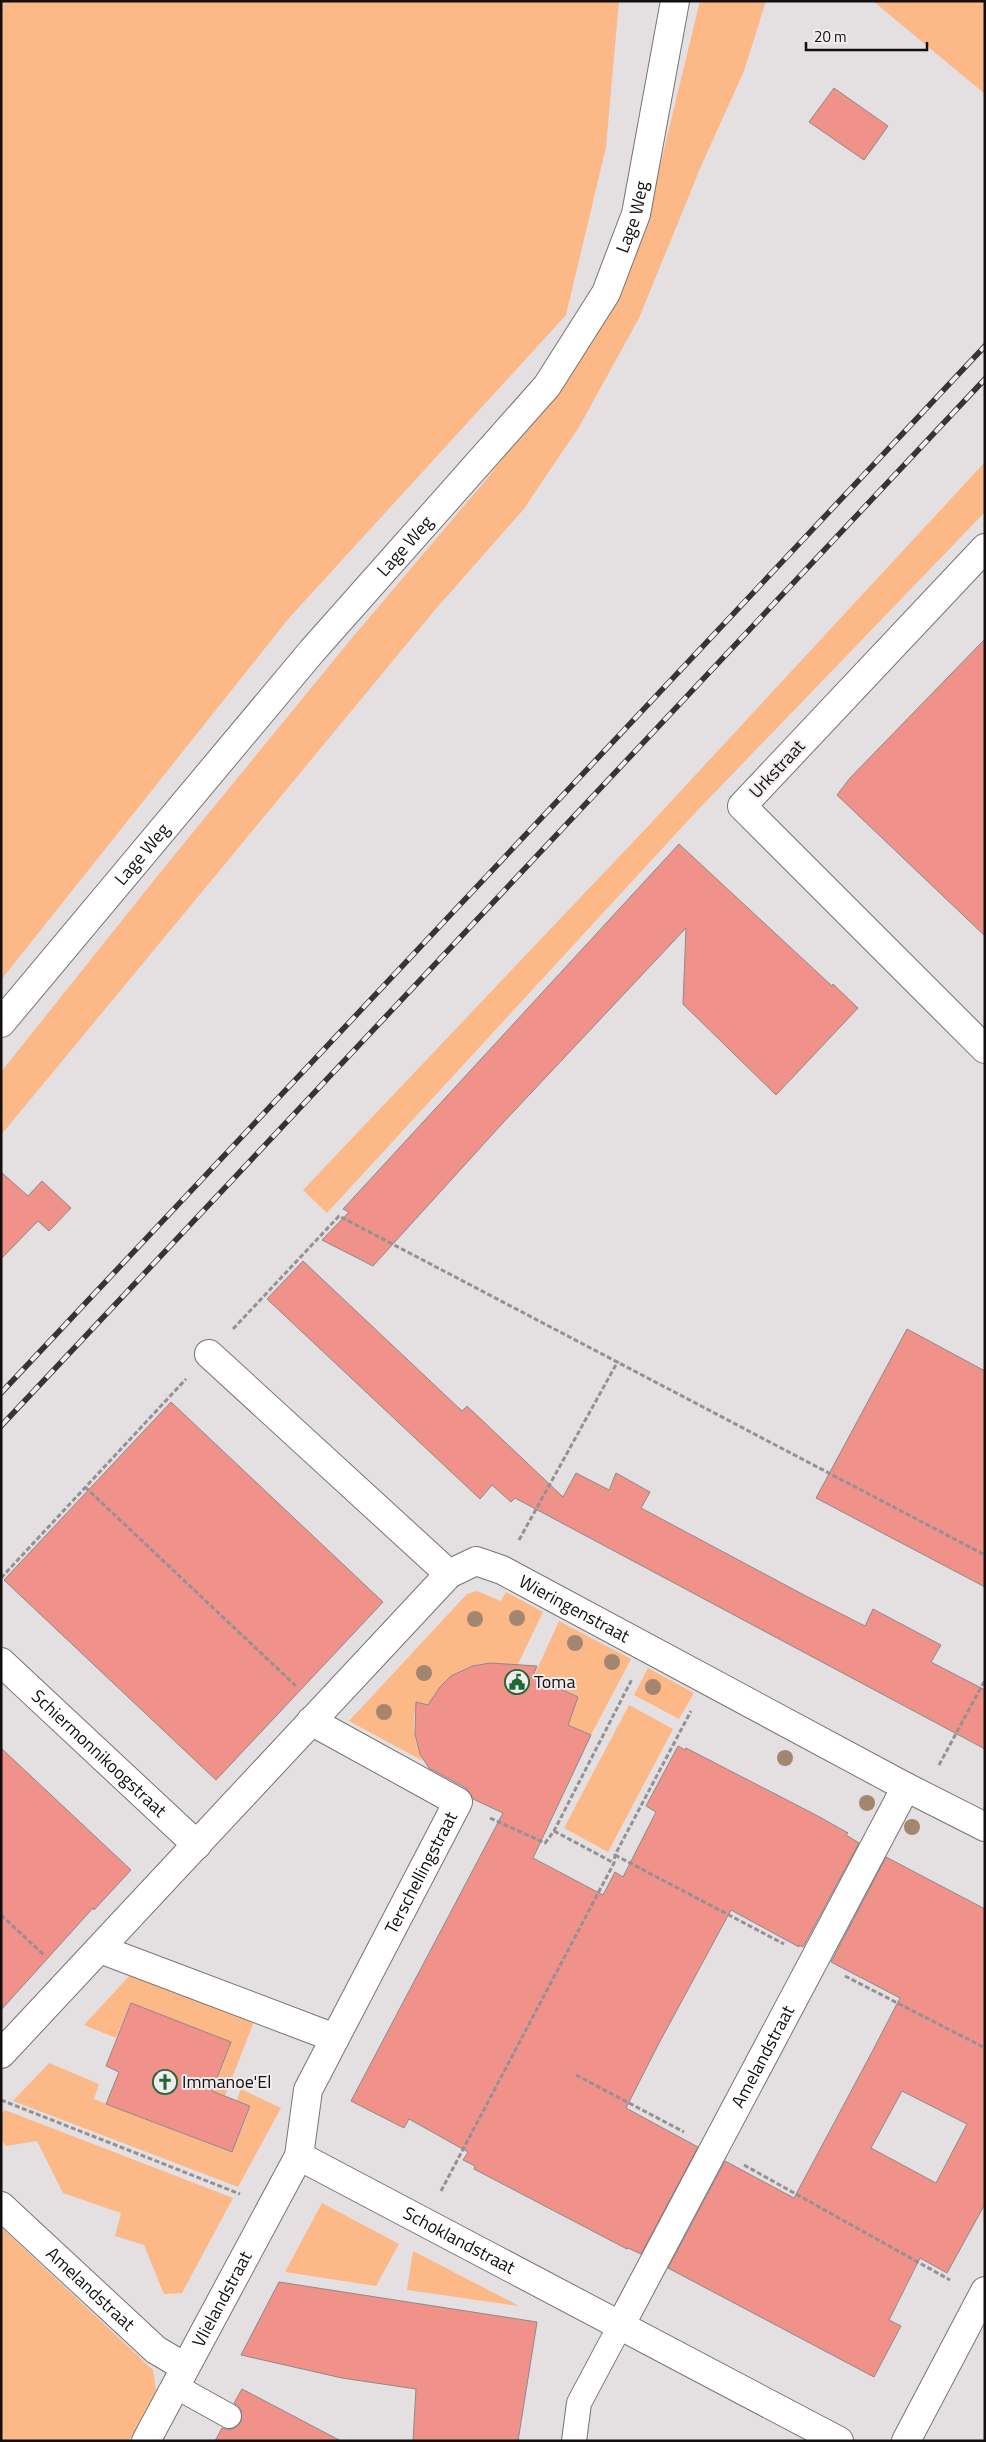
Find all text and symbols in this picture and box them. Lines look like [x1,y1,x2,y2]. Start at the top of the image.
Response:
scale bar [806,20,927,52]
text: 20 m [814,25,847,48]
street label: Lage Weg [608,179,655,257]
street label: Lage Weg [370,509,439,582]
street label: Urkstraat [742,733,811,804]
street label: Lage Weg [108,817,176,891]
street label: Wieringenstraat [514,1568,635,1649]
place label: Toma [534,1668,575,1695]
public building icon: Toma [504,1669,530,1695]
street label: Schiermonnikoogstraat [26,1683,173,1824]
street label: Terschellingstraat [378,1806,464,1939]
street label: Amelandstraat [724,2000,801,2112]
place label: Immanoe'El [182,2068,271,2095]
church icon: Immanoe'El [152,2069,178,2095]
street label: Schoklandstraat [399,2199,521,2281]
street label: Amelandstraat [40,2240,142,2337]
street label: Vlielandstraat [185,2245,259,2352]

